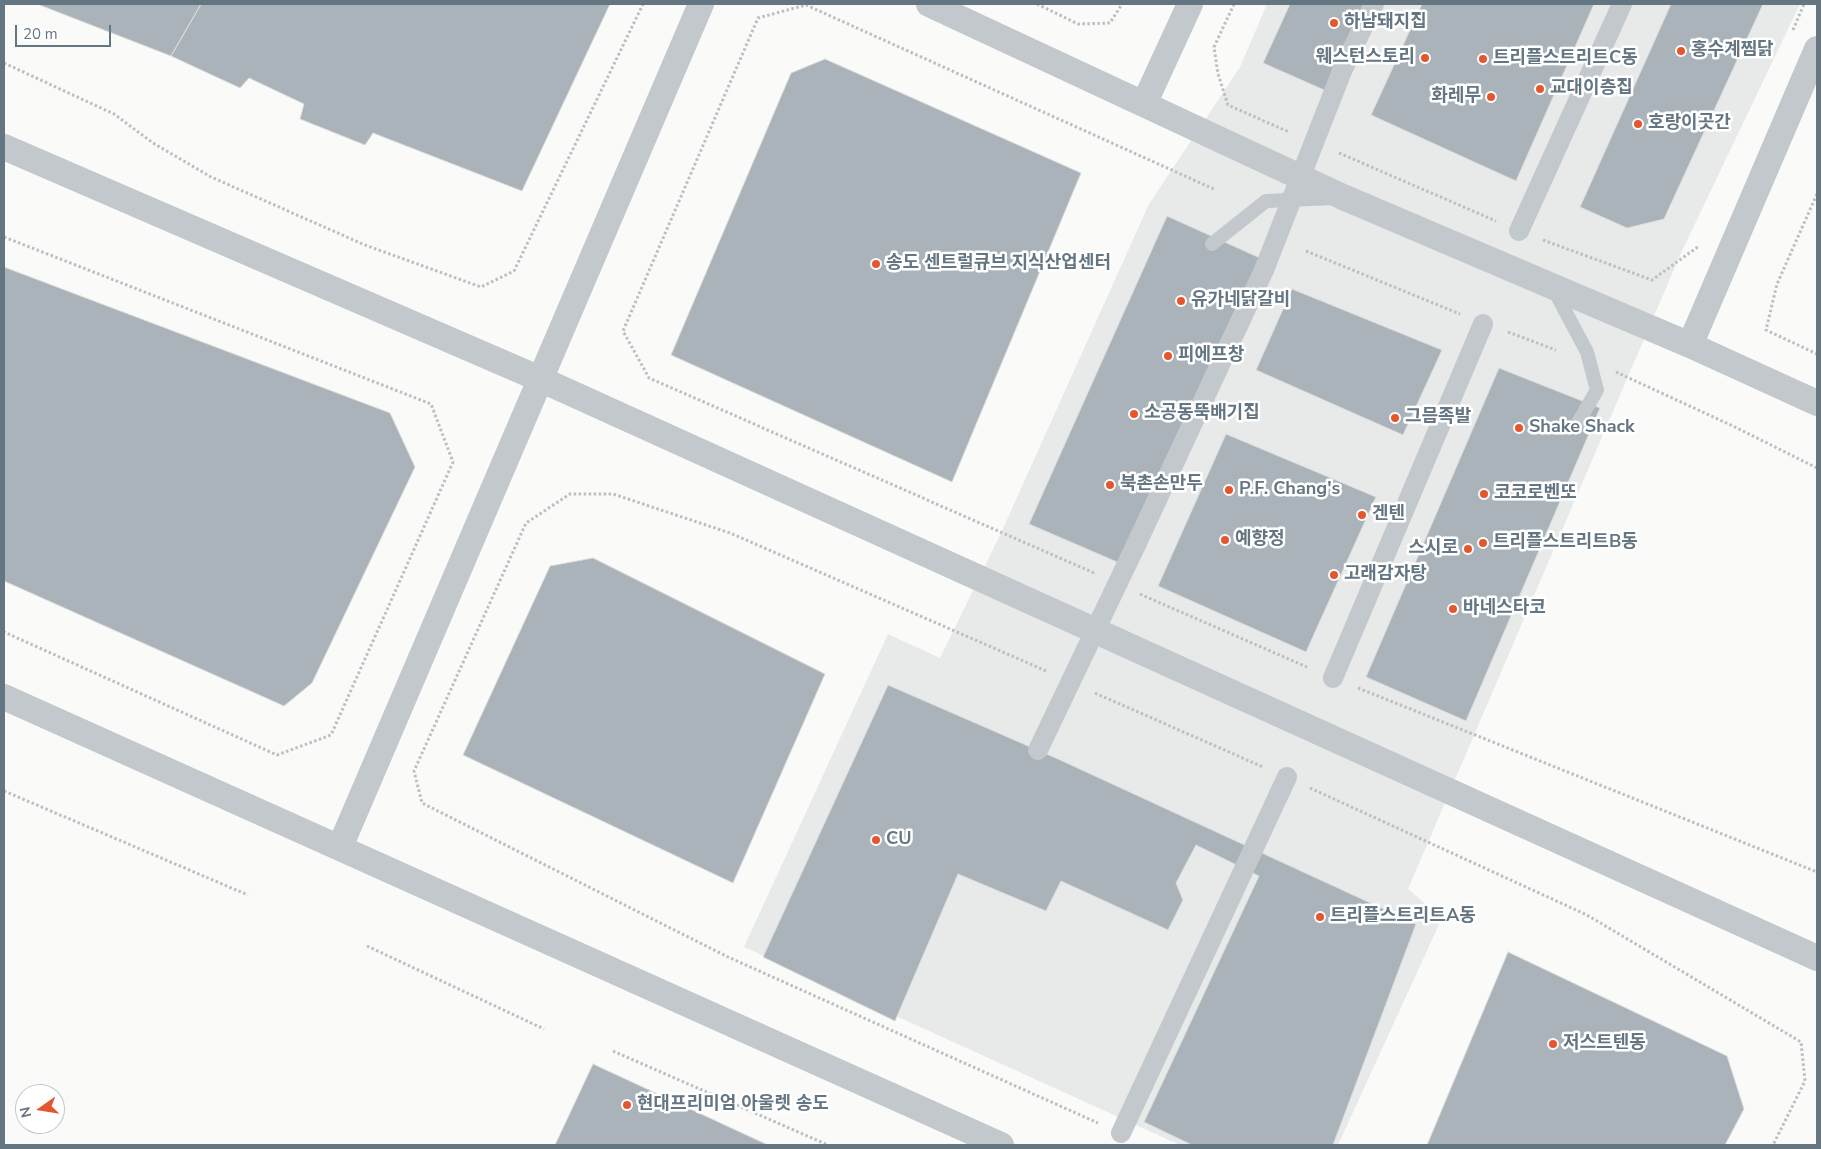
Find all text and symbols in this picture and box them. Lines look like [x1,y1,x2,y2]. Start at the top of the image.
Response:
place label: 하남돼지집 [1344,12,1427,34]
scale bar [18,15,114,47]
marker: 하남돼지집 [1328,17,1340,29]
text: 20 m [23,24,58,44]
place label: 홍수계찜닭 [1691,40,1774,62]
marker: 홍수계찜닭 [1675,45,1687,57]
place label: 웨스턴스토리 [1316,47,1415,69]
place label: 트리플스트리트C동 [1493,48,1638,70]
marker: 웨스턴스토리 [1419,52,1431,64]
marker: 트리플스트리트C동 [1477,53,1489,65]
place label: 교대이층집 [1550,78,1633,100]
marker: 교대이층집 [1534,83,1546,95]
place label: 화레무 [1431,86,1481,108]
marker: 화레무 [1485,91,1497,103]
place label: 호랑이곳간 [1648,113,1731,135]
marker: 호랑이곳간 [1632,118,1644,130]
place label: 송도 센트럴큐브 지식산업센터 [886,253,1111,275]
marker: 송도 센트럴큐브 지식산업센터 [870,258,882,270]
place label: 유가네닭갈비 [1191,290,1290,312]
marker: 유가네닭갈비 [1175,295,1187,307]
place label: 피에프창 [1178,345,1244,367]
marker: 피에프창 [1162,350,1174,362]
place label: 소공동뚝배기집 [1144,403,1260,425]
place label: 그믐족발 [1405,407,1471,429]
marker: 소공동뚝배기집 [1128,408,1140,420]
marker: 그믐족발 [1389,412,1401,424]
place label: Shake Shack [1529,417,1635,439]
marker: Shake Shack [1513,422,1525,434]
place label: 북촌손만두 [1120,474,1203,496]
marker: 북촌손만두 [1104,479,1116,491]
place label: P.F. Chang's [1239,479,1340,501]
place label: 코코로벤또 [1494,483,1577,505]
marker: P.F. Chang's [1223,484,1235,496]
marker: 코코로벤또 [1478,488,1490,500]
place label: 겐텐 [1372,504,1405,526]
marker: 겐텐 [1356,509,1368,521]
place label: 예향정 [1235,529,1285,551]
place label: 트리플스트리트B동 [1493,532,1638,554]
marker: 예향정 [1219,534,1231,546]
marker: 트리플스트리트B동 [1477,537,1489,549]
place label: 스시로 [1408,538,1458,560]
marker: 스시로 [1462,543,1474,555]
place label: 고래감자탕 [1344,564,1427,586]
marker: 고래감자탕 [1328,569,1340,581]
place label: 바네스타코 [1463,598,1546,620]
marker: 바네스타코 [1447,603,1459,615]
place label: CU [886,829,912,851]
marker: CU [870,834,882,846]
place label: 트리플스트리트A동 [1330,906,1476,928]
marker: 트리플스트리트A동 [1314,911,1326,923]
place label: 저스트텐동 [1563,1033,1646,1055]
marker: 저스트텐동 [1547,1038,1559,1050]
north arrow [15,1084,65,1134]
place label: 현대프리미엄 아울렛 송도 [637,1094,829,1116]
marker: 현대프리미엄 아울렛 송도 [621,1099,633,1111]
text: N [15,1105,36,1120]

